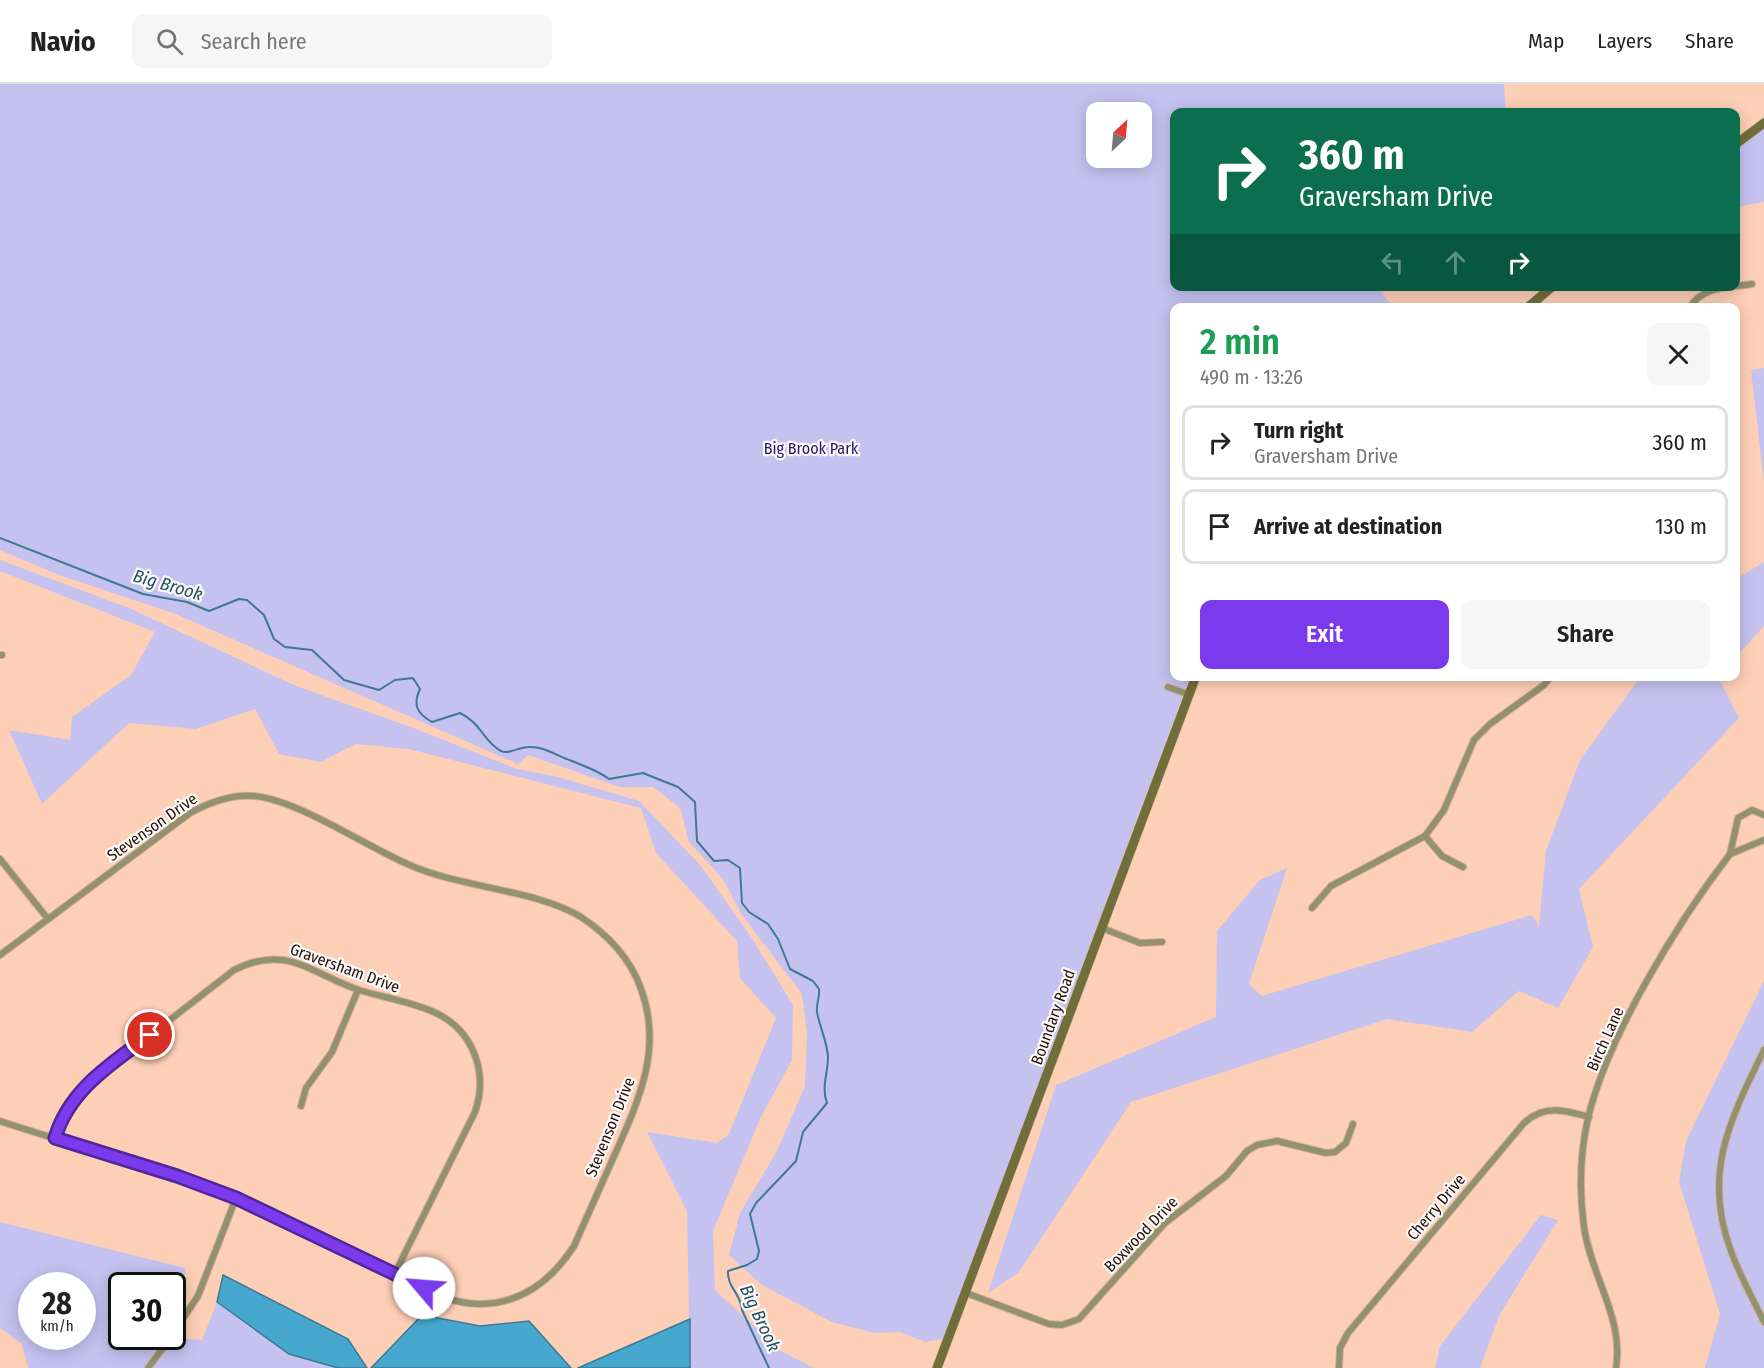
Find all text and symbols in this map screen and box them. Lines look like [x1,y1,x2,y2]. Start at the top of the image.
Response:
search box [132,14,552,68]
text: Navio [30,25,96,58]
icon: search [153,25,186,58]
text: Search here [201,28,307,55]
text: Map [1528,28,1564,54]
text: Layers [1597,28,1652,54]
text: Share [1685,28,1734,54]
north arrow [1086,102,1152,168]
map controls [1086,102,1152,168]
text: 360 m [1299,130,1405,180]
icon: right [1200,132,1278,210]
text: Graversham Drive [1299,181,1493,213]
icon: left [1376,246,1409,279]
icon: ahead [1439,246,1472,279]
icon: right [1502,246,1535,279]
text: 2 min [1200,320,1280,364]
button: close [1647,323,1710,386]
text: 490 m · 13:26 [1200,365,1303,389]
text: Turn right [1254,417,1343,444]
icon: right [1203,426,1236,459]
text: 360 m [1653,429,1707,456]
park label: Big Brook Park [764,439,859,458]
text: Graversham Drive [1254,444,1398,468]
icon: arrive [1203,510,1236,543]
text: Arrive at destination [1254,513,1442,540]
text: 130 m [1655,513,1707,540]
water label: Big Brook [131,565,205,605]
button: Exit [1200,600,1449,669]
button: Share [1461,600,1710,669]
street label: Stevenson Drive [103,789,201,865]
street label: Graversham Drive [288,939,402,997]
street label: Boundary Road [1027,967,1079,1067]
street label: Birch Lane [1582,1004,1628,1074]
pin [124,1009,175,1060]
icon: arrive [133,1018,166,1051]
street label: Stevenson Drive [581,1074,639,1179]
street label: Cherry Drive [1403,1170,1469,1244]
street label: Boxwood Drive [1100,1192,1182,1276]
position arrow [392,1256,456,1320]
speed limit sign: 30 [108,1272,186,1350]
water label: Big Brook [735,1281,785,1355]
text: 28 [42,1286,72,1322]
text: km/h [40,1317,74,1335]

